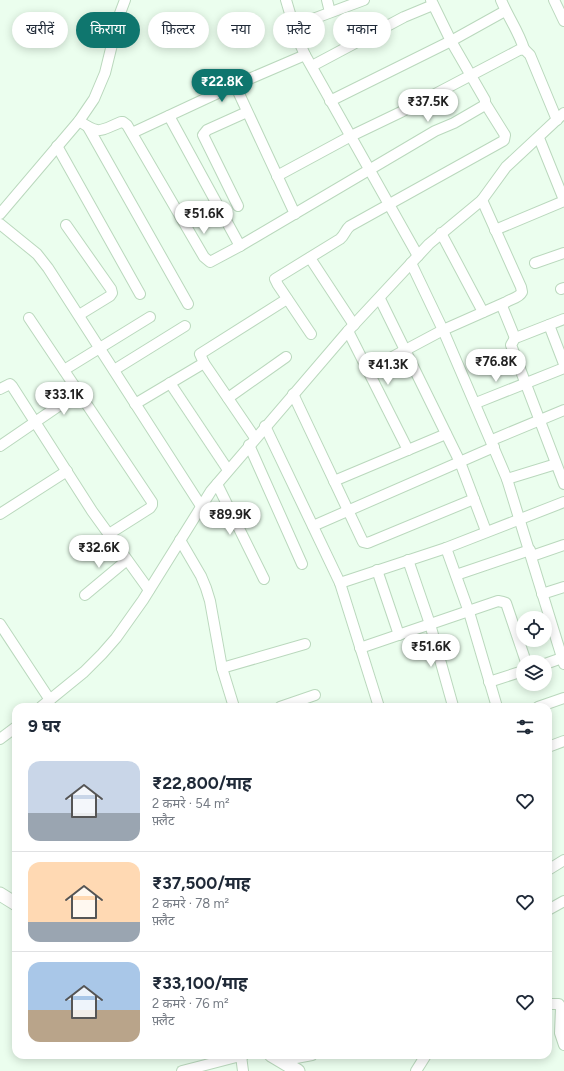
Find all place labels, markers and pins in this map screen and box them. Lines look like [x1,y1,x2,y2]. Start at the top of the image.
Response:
pin: ₹22.8K [189,69,255,103]
pin: ₹37.5K [395,89,461,123]
pin: ₹51.6K [171,201,237,235]
pin: ₹76.8K [463,349,529,383]
pin: ₹41.3K [355,352,421,386]
pin: ₹33.1K [31,382,97,416]
pin: ₹89.9K [197,502,263,536]
pin: ₹32.6K [66,535,132,569]
pin: ₹51.6K [398,634,464,668]

